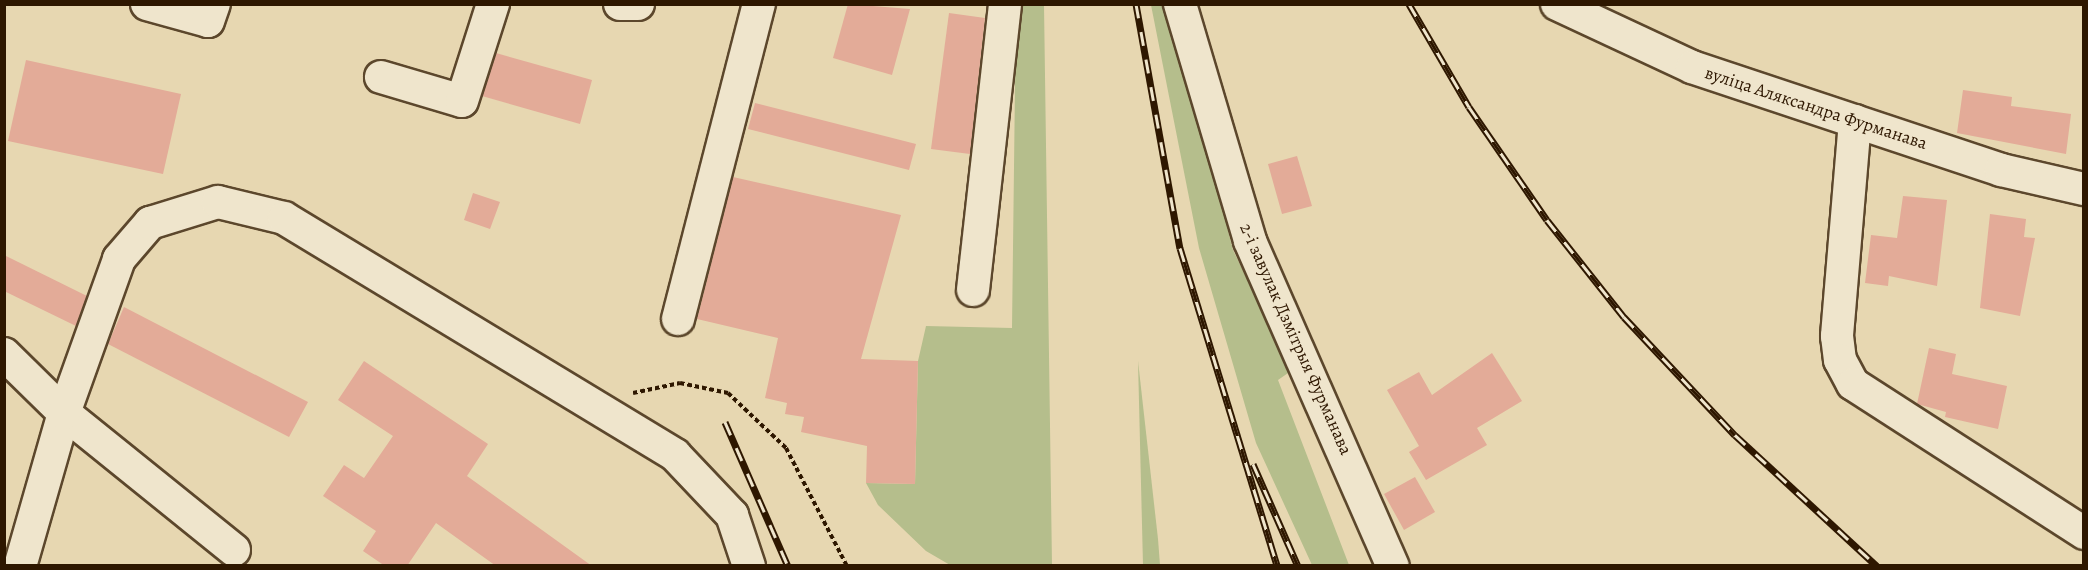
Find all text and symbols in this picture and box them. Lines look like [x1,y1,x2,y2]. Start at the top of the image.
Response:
street label: вуліца Аляксандра Фурманава [1702,62,1930,154]
street label: 2-і завулак Дзмітрыя Фурманава [1235,220,1357,458]

